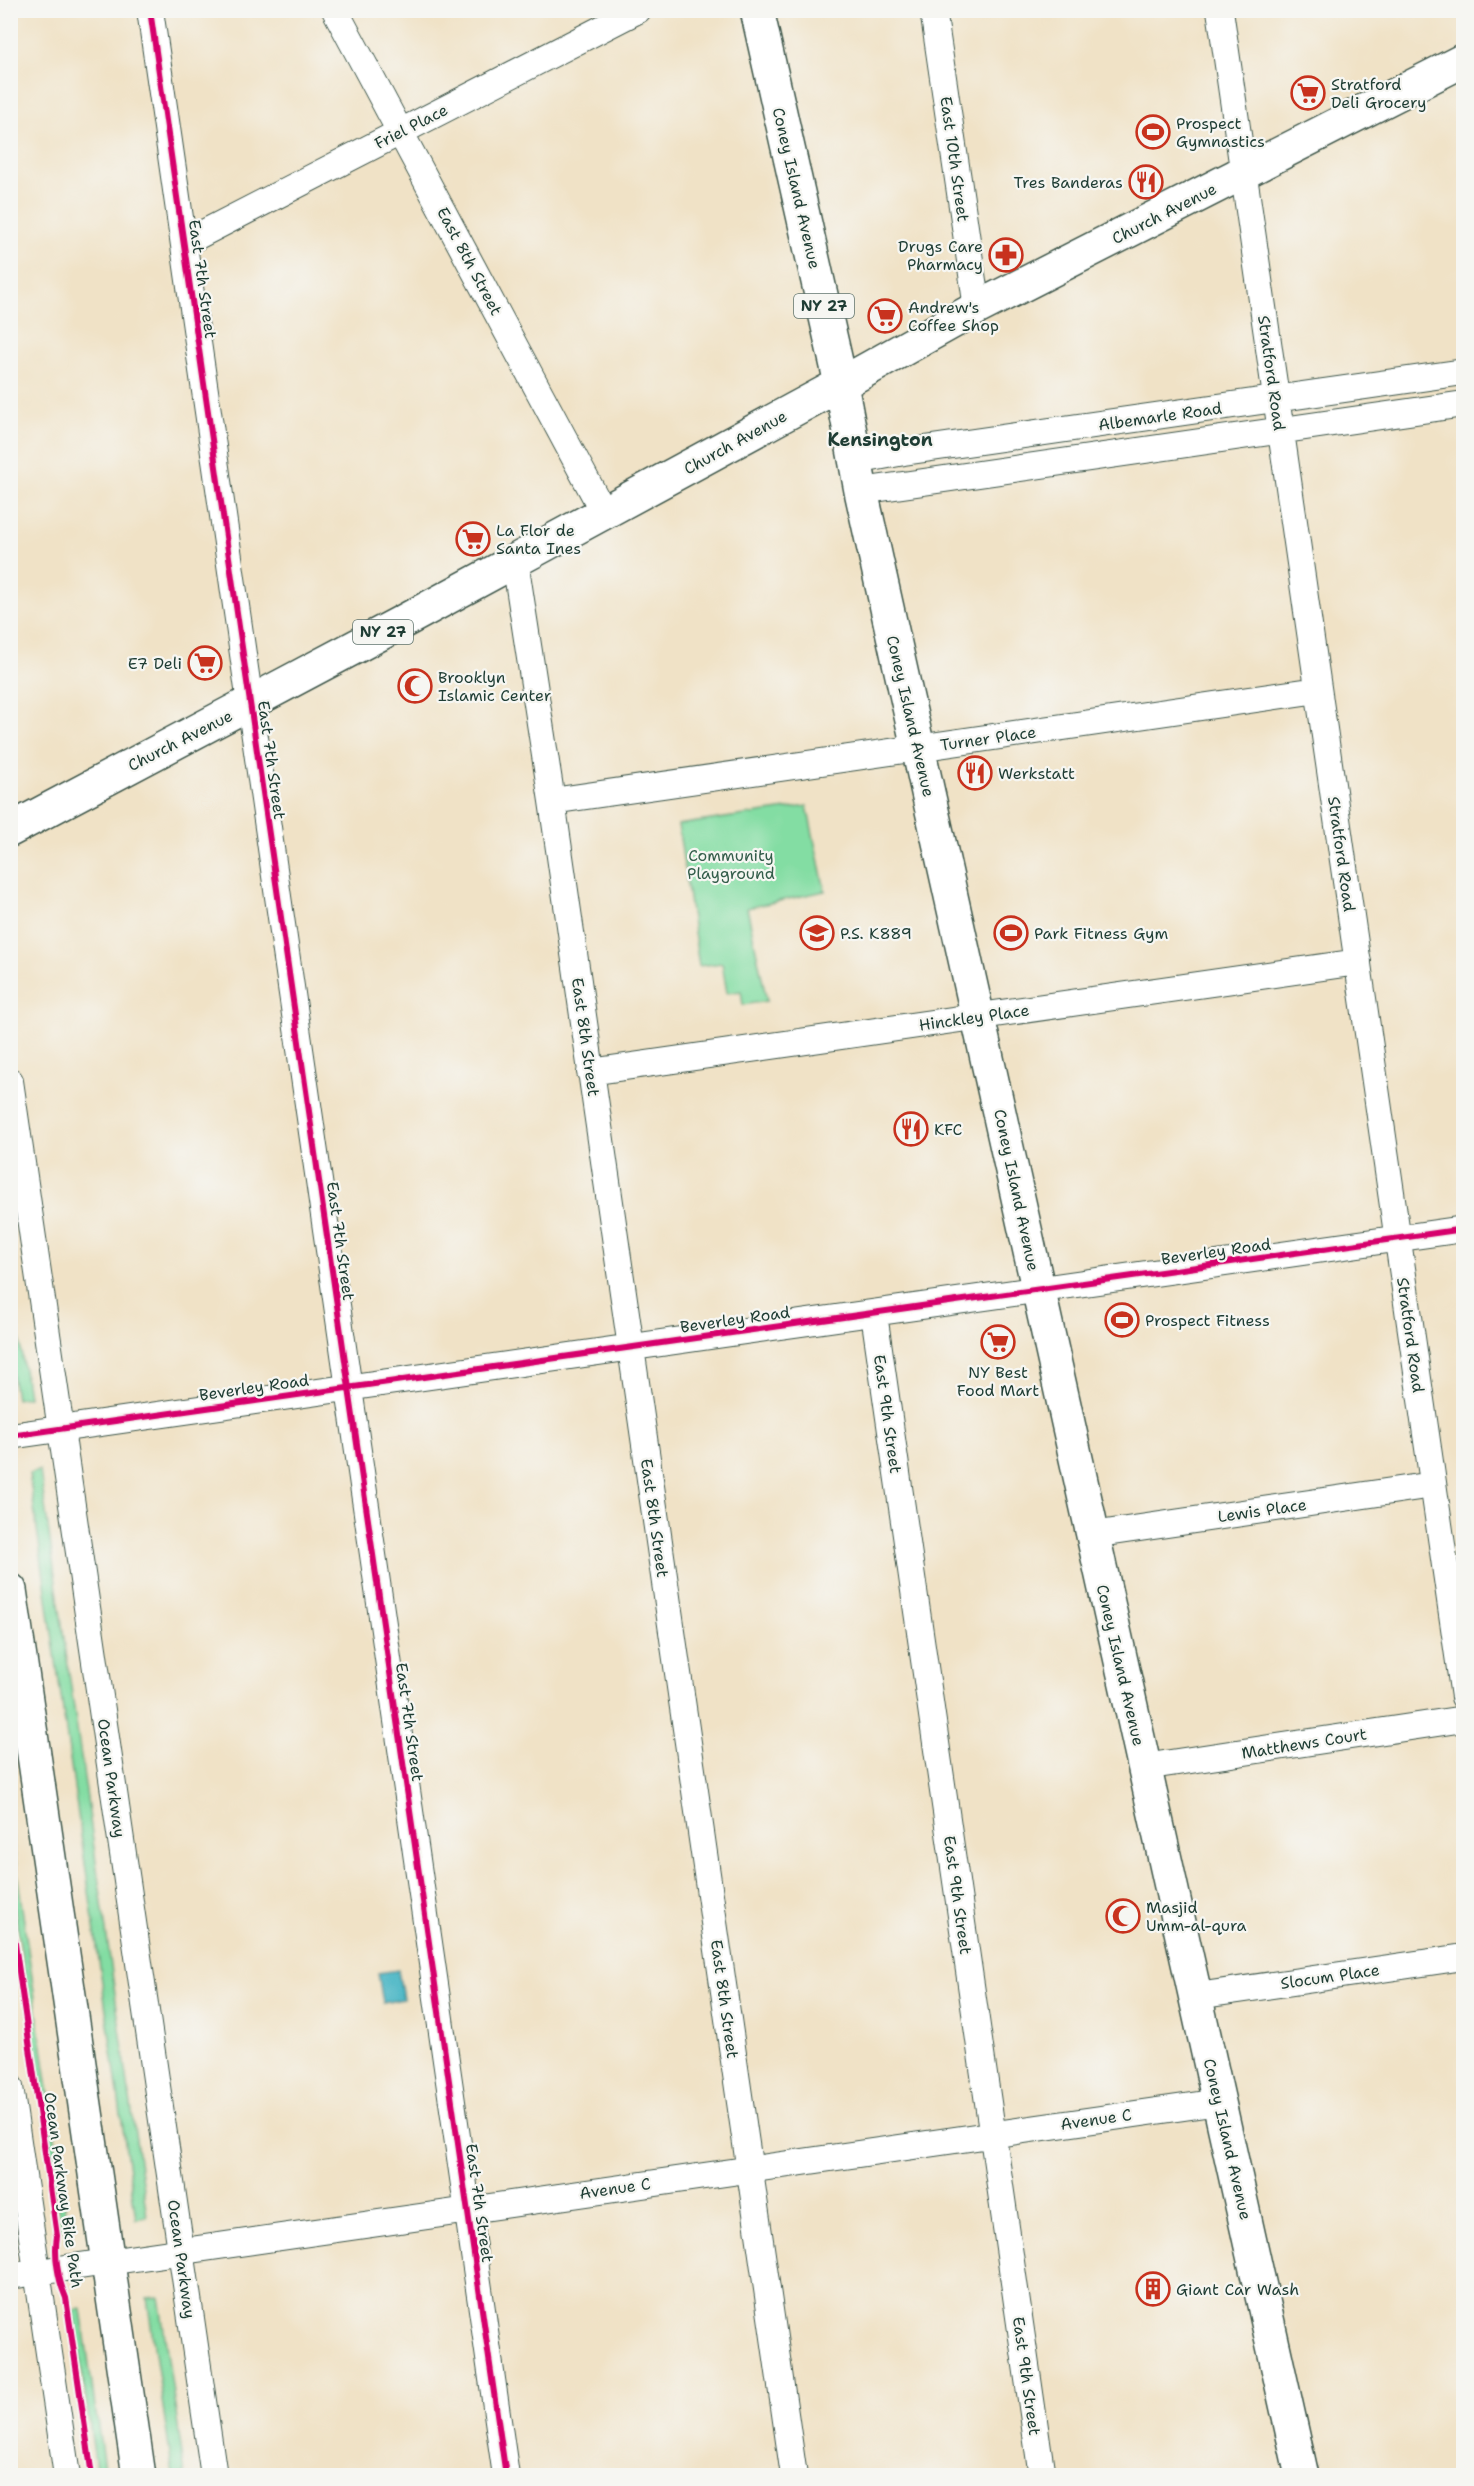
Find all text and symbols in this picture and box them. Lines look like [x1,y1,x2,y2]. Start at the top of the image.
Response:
place label: Stratford Deli Grocery [1331,74,1426,113]
supermarket icon: Stratford Deli Grocery [1290,75,1326,111]
street label: East 10th Street [935,95,974,223]
street label: Friel Place [371,99,451,154]
street label: Coney Island Avenue [768,105,825,271]
place label: Prospect Gymnastics [1176,113,1265,152]
sports icon: Prospect Gymnastics [1135,114,1171,150]
restaurant icon: Tres Banderas [1128,164,1164,200]
place label: Tres Banderas [1014,172,1123,193]
street label: Church Avenue [1108,178,1220,249]
street label: East 8th Street [432,203,507,319]
street label: East 7th Street [184,218,221,340]
place label: Drugs Care Pharmacy [898,236,983,275]
pharmacy icon: Drugs Care Pharmacy [988,237,1024,273]
road number: NY 27 [794,294,854,318]
place label: Andrew's Coffee Shop [908,297,999,336]
supermarket icon: Andrew's Coffee Shop [867,298,903,334]
street label: Stratford Road [1253,314,1290,432]
street label: Albemarle Road [1097,397,1223,436]
street label: Church Avenue [680,405,791,479]
district label: Kensington [827,428,933,452]
place label: La Flor de Santa Ines [496,520,581,559]
supermarket icon: La Flor de Santa Ines [455,521,491,557]
road number: NY 27 [353,620,413,644]
street label: Coney Island Avenue [882,633,939,799]
supermarket icon: E7 Deli [187,645,223,681]
place label: E7 Deli [128,653,182,674]
place label: Brooklyn Islamic Center [438,667,551,706]
mosque icon: Brooklyn Islamic Center [397,668,433,704]
street label: East 7th Street [253,699,290,821]
street label: Church Avenue [124,705,236,776]
street label: Turner Place [939,721,1037,756]
restaurant icon: Werkstatt [957,755,993,791]
place label: Werkstatt [998,763,1075,784]
street label: Stratford Road [1323,795,1360,913]
park label: Community Playground [687,845,775,884]
school or university icon: P.S. K889 [799,915,835,951]
sports icon: Park Fitness Gym [993,915,1029,951]
place label: P.S. K889 [840,923,912,944]
place label: Park Fitness Gym [1034,923,1168,944]
street label: East 8th Street [567,976,604,1098]
street label: Hinckley Place [918,999,1031,1036]
street label: Coney Island Avenue [989,1107,1044,1273]
restaurant icon: KFC [893,1111,929,1147]
place label: KFC [934,1119,963,1140]
street label: East 7th Street [322,1180,359,1302]
street label: Beverley Road [1160,1233,1272,1270]
street label: Stratford Road [1392,1276,1429,1394]
street label: Beverley Road [679,1301,791,1338]
sports icon: Prospect Fitness [1104,1302,1140,1338]
place label: Prospect Fitness [1145,1310,1270,1331]
supermarket icon: NY Best Food Mart [980,1324,1016,1360]
street label: East 9th Street [869,1353,906,1475]
place label: NY Best Food Mart [957,1362,1039,1401]
street label: Beverley Road [198,1369,310,1406]
street label: East 8th Street [636,1457,673,1579]
street label: Lewis Place [1216,1494,1308,1527]
street label: Coney Island Avenue [1092,1582,1149,1748]
street label: East 7th Street [391,1661,428,1783]
street label: Ocean Parkway [93,1717,130,1839]
street label: Matthews Court [1240,1723,1368,1764]
street label: East 9th Street [939,1834,976,1956]
place label: Masjid Umm-al-qura [1146,1897,1246,1936]
mosque icon: Masjid Umm-al-qura [1105,1898,1141,1934]
street label: East 8th Street [706,1938,743,2060]
street label: Slocum Place [1279,1959,1381,1994]
street label: Coney Island Avenue [1199,2056,1256,2222]
street label: Ocean Parkway Bike Path [39,2091,88,2289]
street label: Avenue C [1059,2104,1133,2135]
street label: East 7th Street [461,2142,498,2264]
street label: Avenue C [578,2173,652,2204]
street label: Ocean Parkway [163,2198,200,2320]
building icon: Giant Car Wash [1135,2271,1171,2307]
place label: Giant Car Wash [1176,2279,1299,2300]
street label: East 9th Street [1008,2315,1045,2437]

